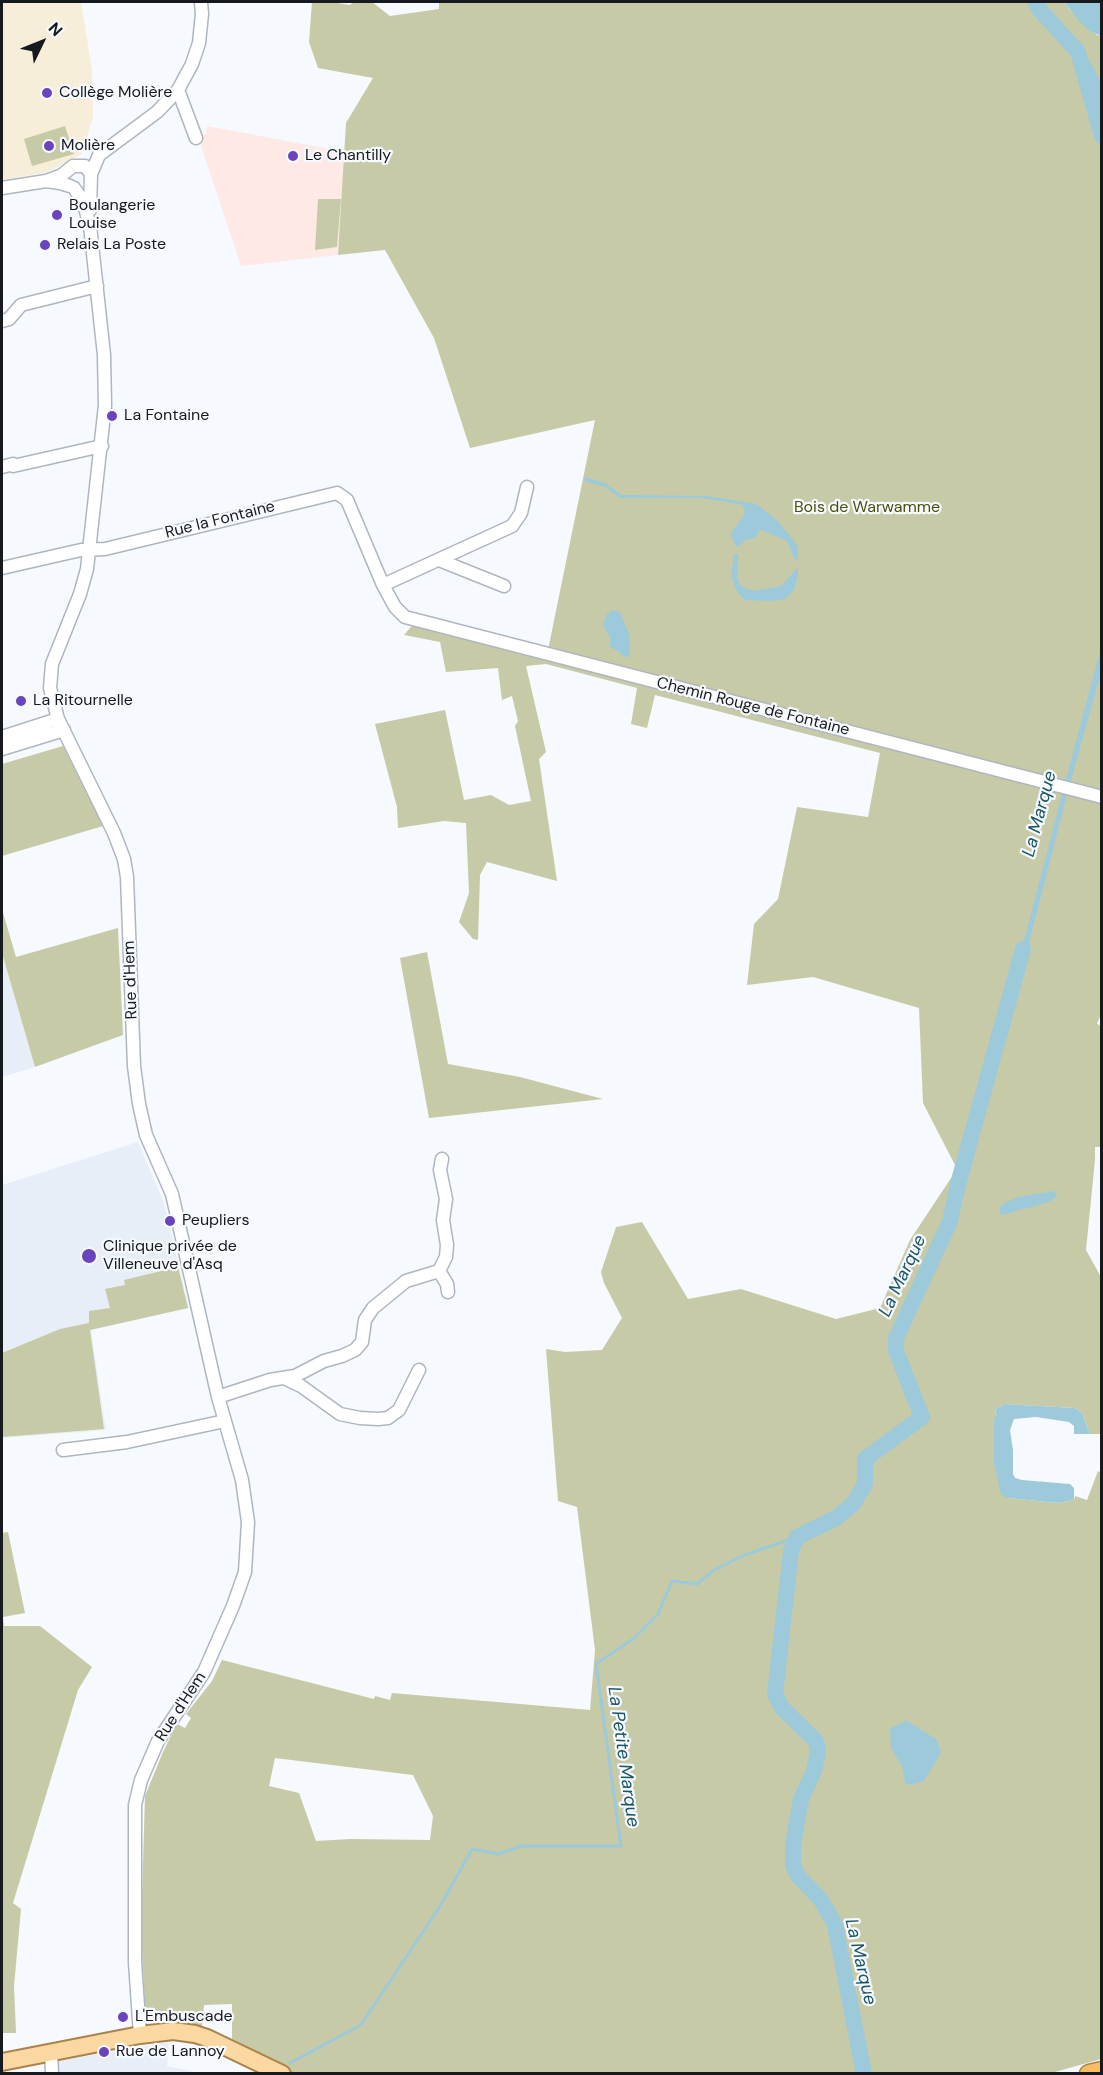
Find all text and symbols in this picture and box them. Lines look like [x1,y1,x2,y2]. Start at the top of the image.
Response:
north arrow [12,12,72,72]
text: N [44,18,67,41]
place label: Collège Molière [59,83,172,103]
marker: Collège Molière [40,86,54,100]
place label: Molière [61,136,115,156]
marker: Molière [42,139,56,153]
place label: Le Chantilly [305,146,391,166]
marker: Le Chantilly [286,149,300,163]
place label: Boulangerie Louise [69,196,155,234]
marker: Boulangerie Louise [50,208,64,222]
place label: Relais La Poste [57,235,166,255]
marker: Relais La Poste [38,238,52,252]
place label: La Fontaine [124,406,209,426]
marker: La Fontaine [105,409,119,423]
street label: Rue la Fontaine [163,497,277,543]
park label: Bois de Warwamme [794,498,940,518]
street label: Chemin Rouge de Fontaine [654,674,852,740]
place label: La Ritournelle [33,691,133,711]
marker: La Ritournelle [14,694,28,708]
water label: La Marque [1018,769,1062,859]
street label: Rue d'Hem [120,940,142,1020]
place label: Peupliers [182,1211,250,1231]
marker: Peupliers [163,1214,177,1228]
water label: La Marque [875,1232,931,1320]
place label: Clinique privée de Villeneuve d'Asq [103,1237,237,1275]
marker: Clinique privée de Villeneuve d'Asq [80,1247,98,1265]
street label: Rue d'Hem [151,1669,211,1745]
water label: La Petite Marque [602,1685,644,1829]
water label: La Marque [840,1917,880,2007]
place label: L'Embuscade [135,2007,233,2027]
marker: L'Embuscade [116,2010,130,2024]
place label: Rue de Lannoy [116,2042,225,2062]
marker: Rue de Lannoy [97,2045,111,2059]

